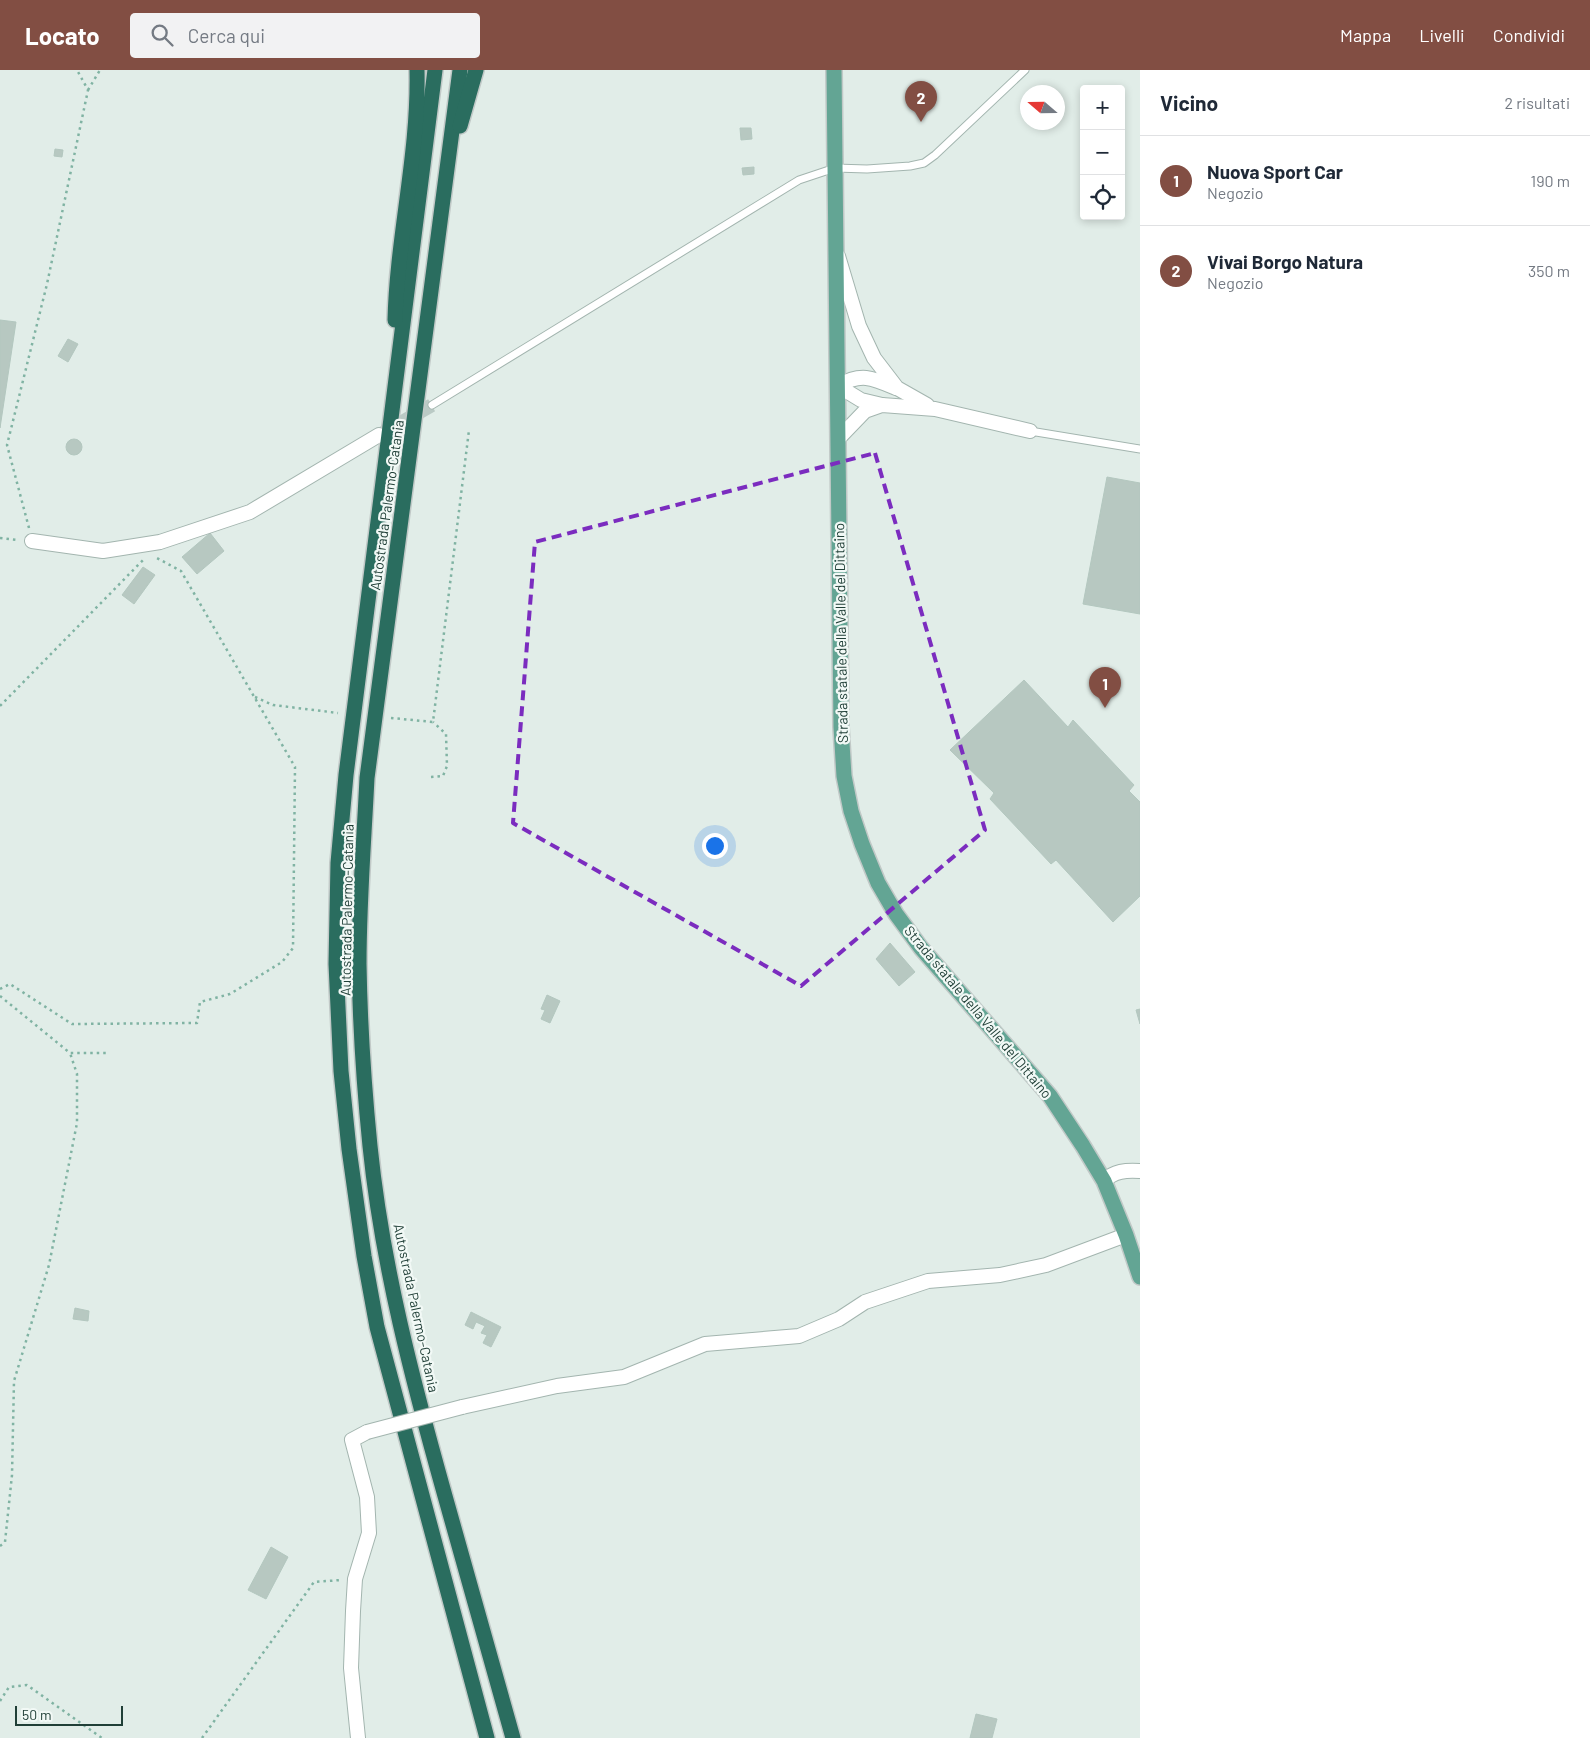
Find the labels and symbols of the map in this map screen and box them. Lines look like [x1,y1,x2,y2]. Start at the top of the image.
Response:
pin: 2 [905,81,937,122]
north arrow [1020,85,1065,130]
street label: Autostrada Palermo-Catania [366,419,407,591]
street label: Strada statale della Valle del Dittaino [830,523,851,743]
pin: 1 [1089,667,1121,708]
street label: Autostrada Palermo-Catania [337,824,356,996]
your location [702,833,728,859]
street label: Strada statale della Valle del Dittaino [901,922,1056,1101]
street label: Autostrada Palermo-Catania [390,1222,443,1394]
scale bar [15,1703,122,1726]

